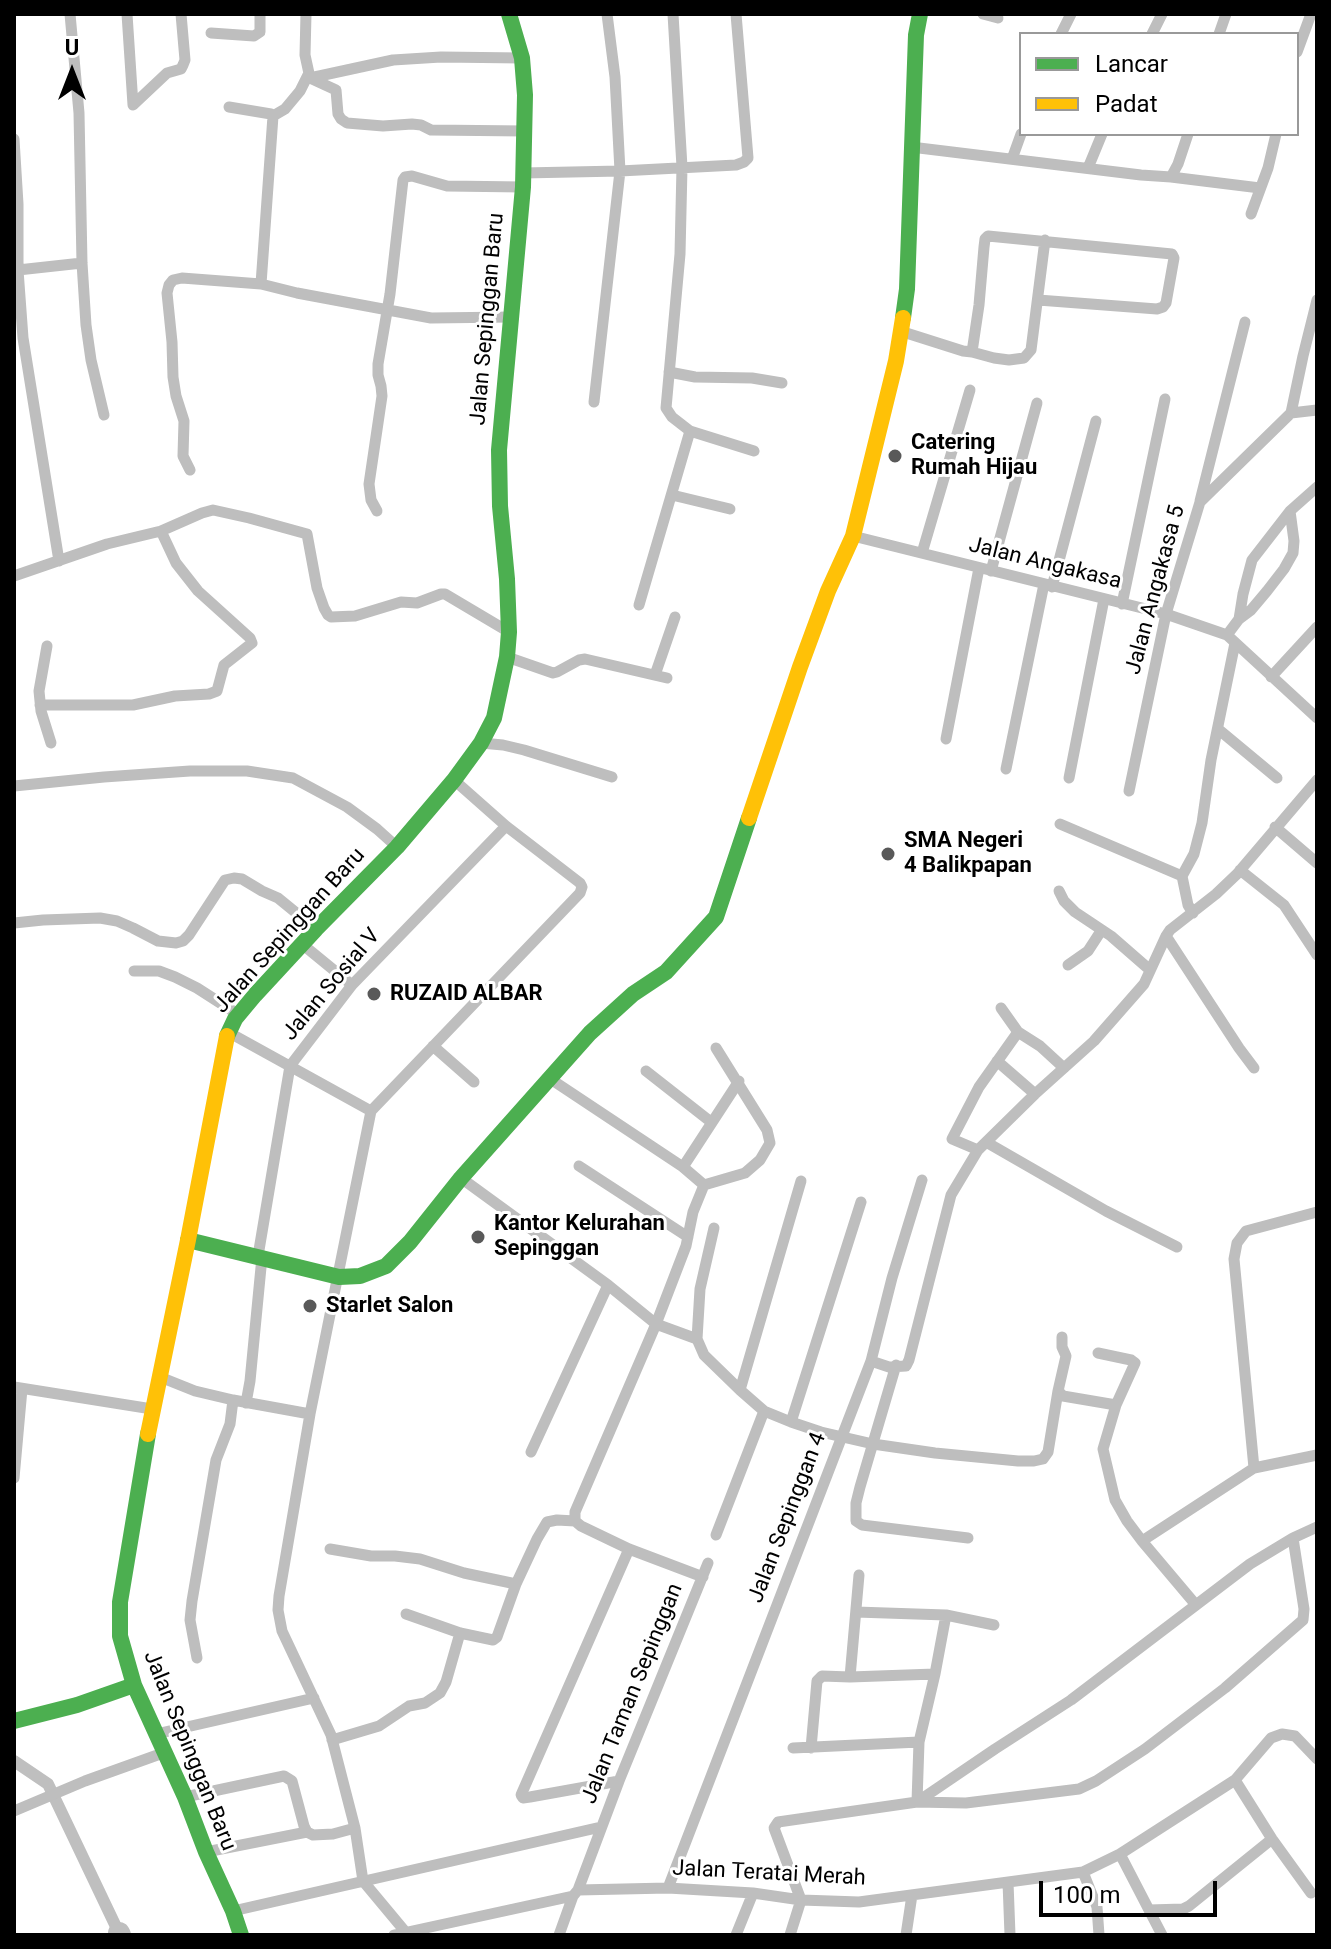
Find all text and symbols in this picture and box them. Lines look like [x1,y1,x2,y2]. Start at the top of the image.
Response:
north arrow [32,32,112,112]
legend [1019,32,1299,136]
text: U [65,35,79,60]
text: Lancar [1095,50,1168,78]
text: Padat [1095,90,1158,118]
street label: Jalan Sepinggan Baru [466,212,510,426]
place label: Catering Rumah Hijau [911,430,1037,482]
marker: Catering Rumah Hijau [886,447,904,465]
street label: Jalan Angakasa 5 [1121,502,1191,678]
street label: Jalan Angakasa [966,532,1124,596]
place label: SMA Negeri 4 Balikpapan [904,828,1032,880]
street label: Jalan Sepinggan Baru [209,843,371,1019]
marker: SMA Negeri 4 Balikpapan [879,845,897,863]
street label: Jalan Sosial V [277,924,387,1046]
place label: RUZAID ALBAR [390,981,543,1007]
marker: RUZAID ALBAR [365,985,383,1003]
place label: Kantor Kelurahan Sepinggan [494,1211,665,1262]
marker: Kantor Kelurahan Sepinggan [469,1228,487,1246]
place label: Starlet Salon [326,1293,453,1319]
marker: Starlet Salon [301,1297,319,1315]
street label: Jalan Sepinggan 4 [743,1429,833,1607]
street label: Jalan Taman Sepinggan [577,1580,689,1808]
street label: Jalan Sepinggan Baru [137,1647,241,1855]
street label: Jalan Teratai Merah [672,1856,866,1892]
scale bar [1043,1865,1221,1915]
text: 100 m [1053,1881,1120,1909]

